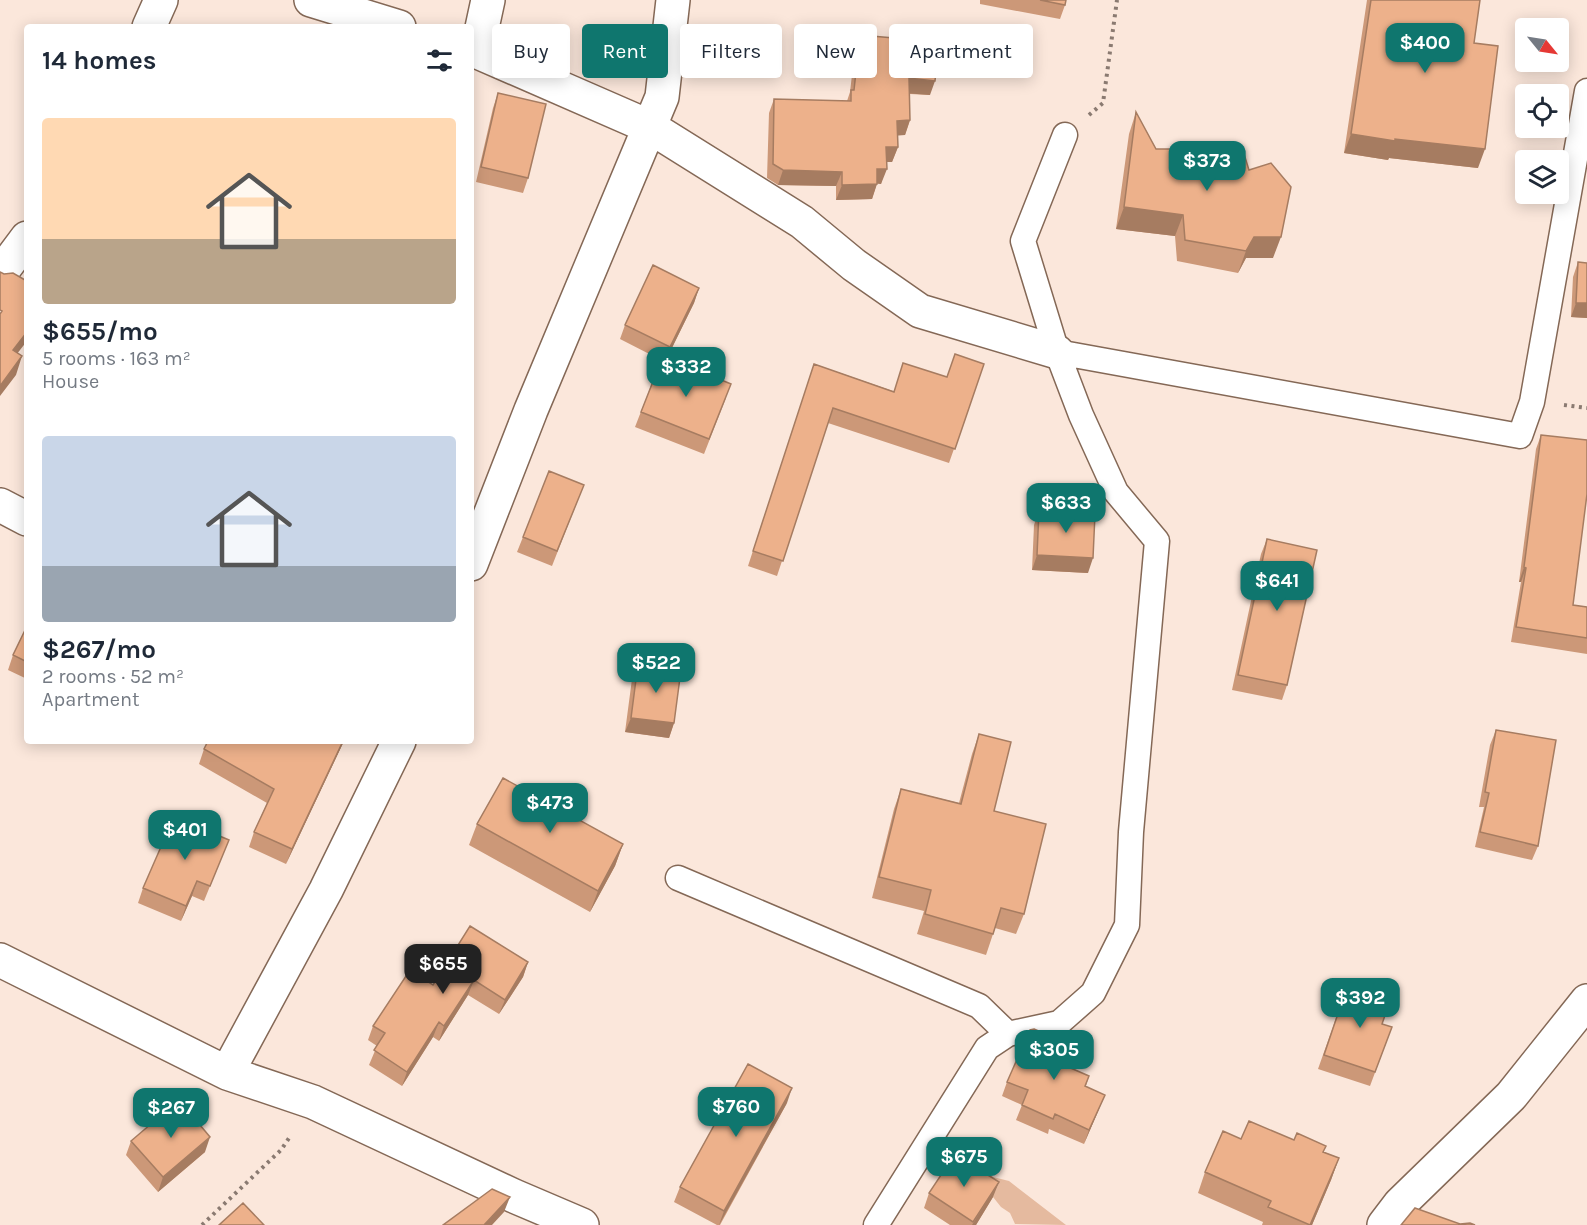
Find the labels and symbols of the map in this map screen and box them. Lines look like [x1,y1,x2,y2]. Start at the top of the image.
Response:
north arrow [1515,18,1569,72]
pin: $400 [1389,23,1461,74]
pin: $373 [1171,141,1243,192]
pin: $332 [650,347,722,398]
pin: $633 [1030,483,1102,534]
pin: $641 [1241,561,1313,612]
pin: $522 [620,643,692,694]
pin: $473 [514,783,586,834]
pin: $401 [149,810,221,861]
pin: $655 [407,944,479,995]
pin: $392 [1324,978,1396,1029]
pin: $305 [1018,1030,1090,1081]
pin: $760 [700,1087,772,1138]
pin: $267 [135,1088,207,1139]
pin: $675 [928,1137,1000,1188]

